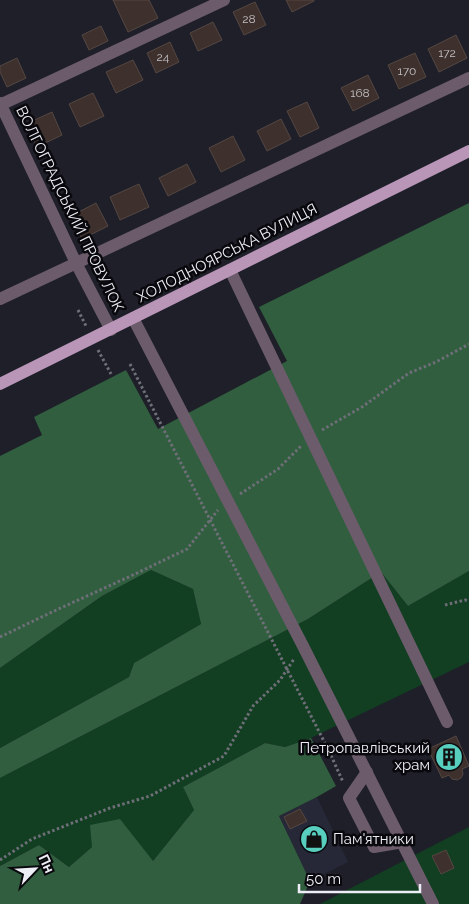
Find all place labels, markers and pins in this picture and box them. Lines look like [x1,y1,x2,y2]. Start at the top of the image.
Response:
place label: Петропавлівський храм [299,739,430,774]
building icon: Петропавлівський храм [434,742,464,772]
shop icon: Пам'ятники [299,824,329,854]
place label: Пам'ятники [333,830,414,848]

